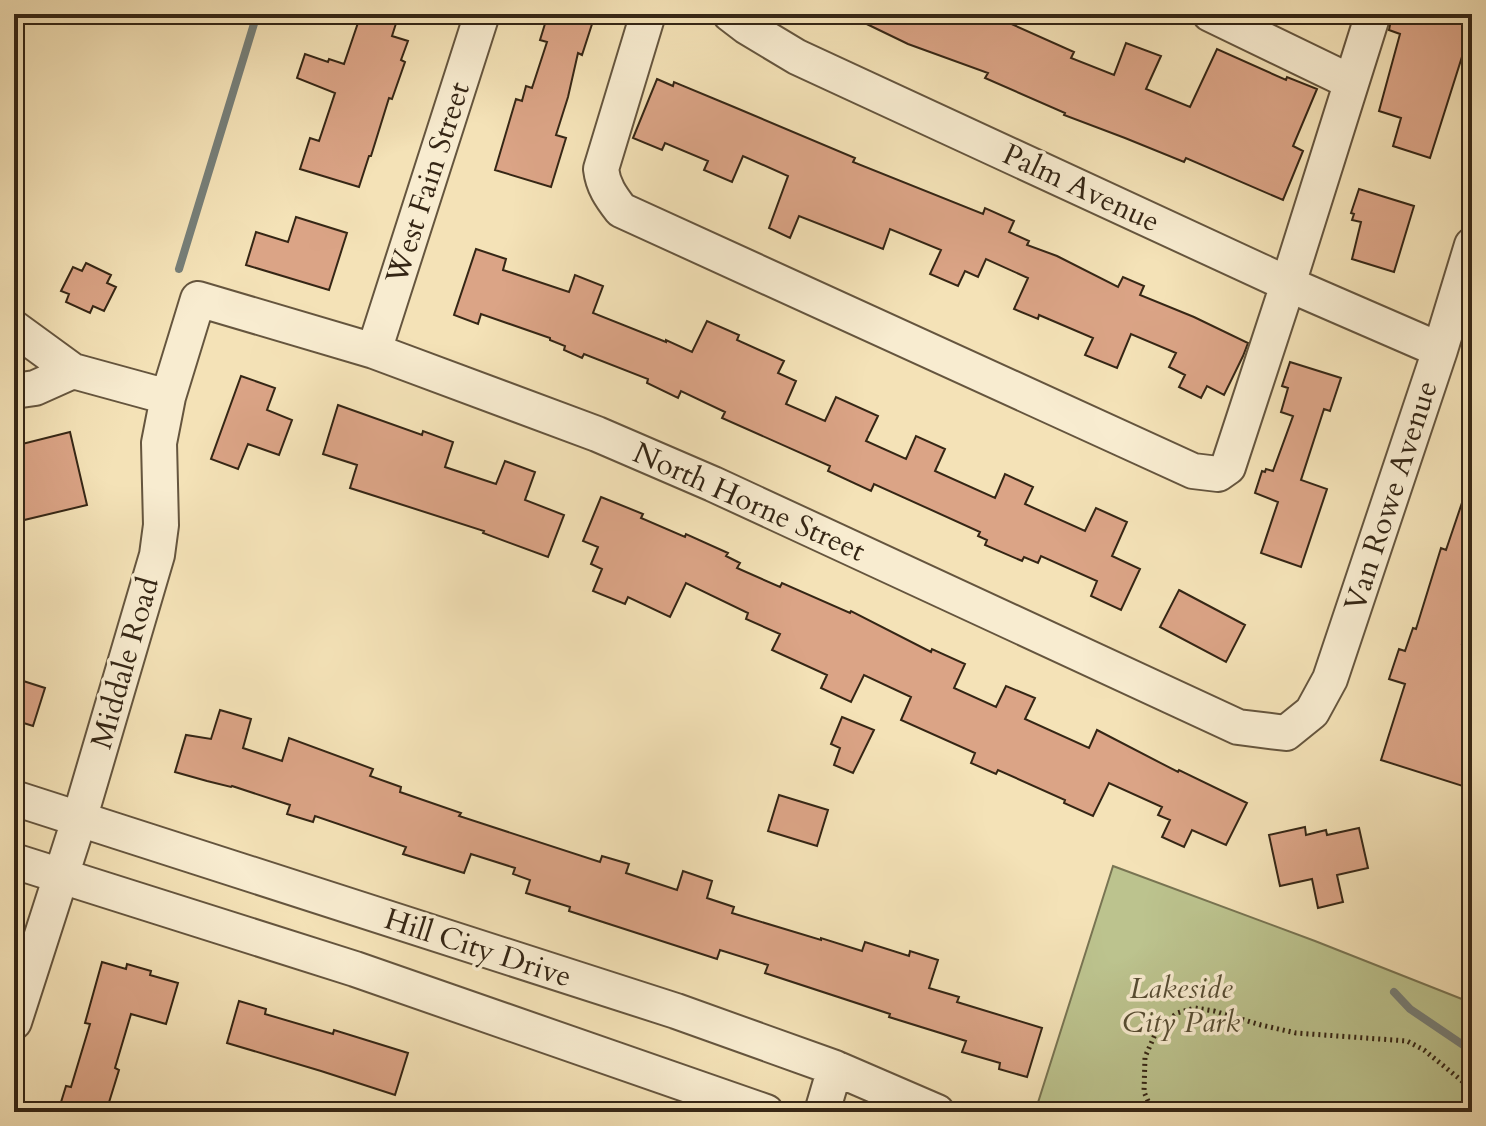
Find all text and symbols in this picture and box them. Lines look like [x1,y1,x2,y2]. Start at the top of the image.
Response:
street label: West Fain Street [376,76,480,290]
street label: Palm Avenue [996,134,1166,242]
street label: Van Rowe Avenue [1334,375,1448,617]
street label: North Horne Street [627,432,872,572]
street label: Middale Road [81,572,169,754]
street label: Hill City Drive [379,899,577,997]
park label: Lakeside City Park [1122,968,1240,1043]

